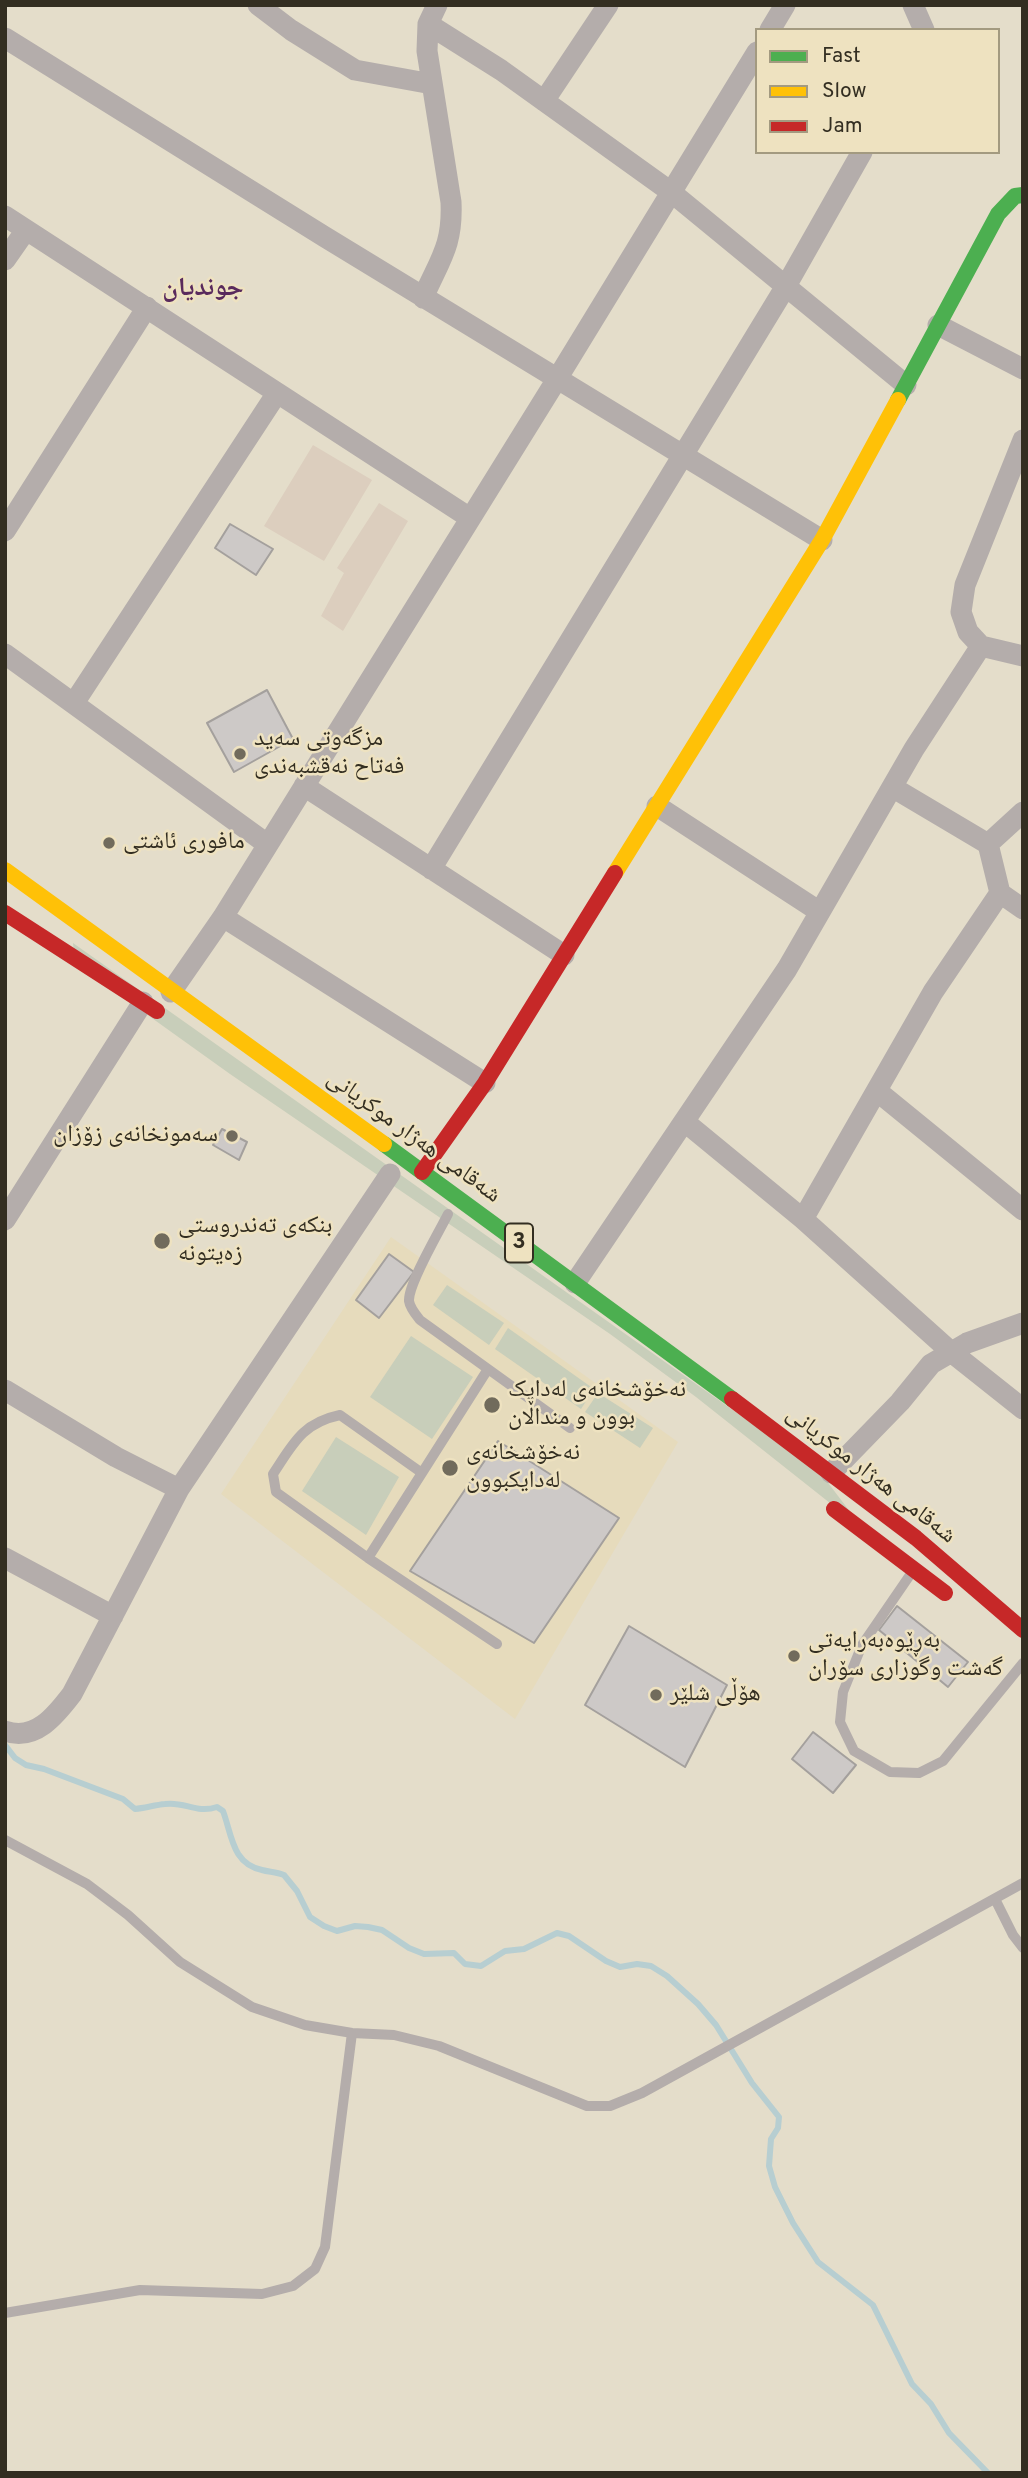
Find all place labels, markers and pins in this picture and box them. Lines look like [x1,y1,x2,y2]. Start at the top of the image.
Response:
place label: مزگەوتی سەید فەتاح نەقشبەندی [254,726,404,782]
marker: مزگەوتی سەید فەتاح نەقشبەندی [232,746,248,762]
place label: مافوری ئاشتی [123,829,245,857]
marker: مافوری ئاشتی [101,835,117,851]
place label: سەمونخانەی زۆزان [53,1122,218,1150]
marker: سەمونخانەی زۆزان [224,1128,240,1144]
place label: بنکەی تەندروستی زەیتونە [178,1213,332,1269]
marker: بنکەی تەندروستی زەیتونە [152,1231,172,1251]
place label: نەخۆشخانەی لەدایک بوون و منداڵان [508,1377,686,1433]
marker: نەخۆشخانەی لەدایک بوون و منداڵان [482,1395,502,1415]
place label: نەخۆشخانەی لەدایکبوون [466,1440,580,1496]
marker: نەخۆشخانەی لەدایکبوون [440,1458,460,1478]
place label: بەڕێوەبەرایەتی گەشت وگوزاری سۆران [808,1628,1003,1684]
marker: بەڕێوەبەرایەتی گەشت وگوزاری سۆران [786,1648,802,1664]
place label: هۆڵی شلێر [670,1681,761,1709]
marker: هۆڵی شلێر [648,1687,664,1703]

